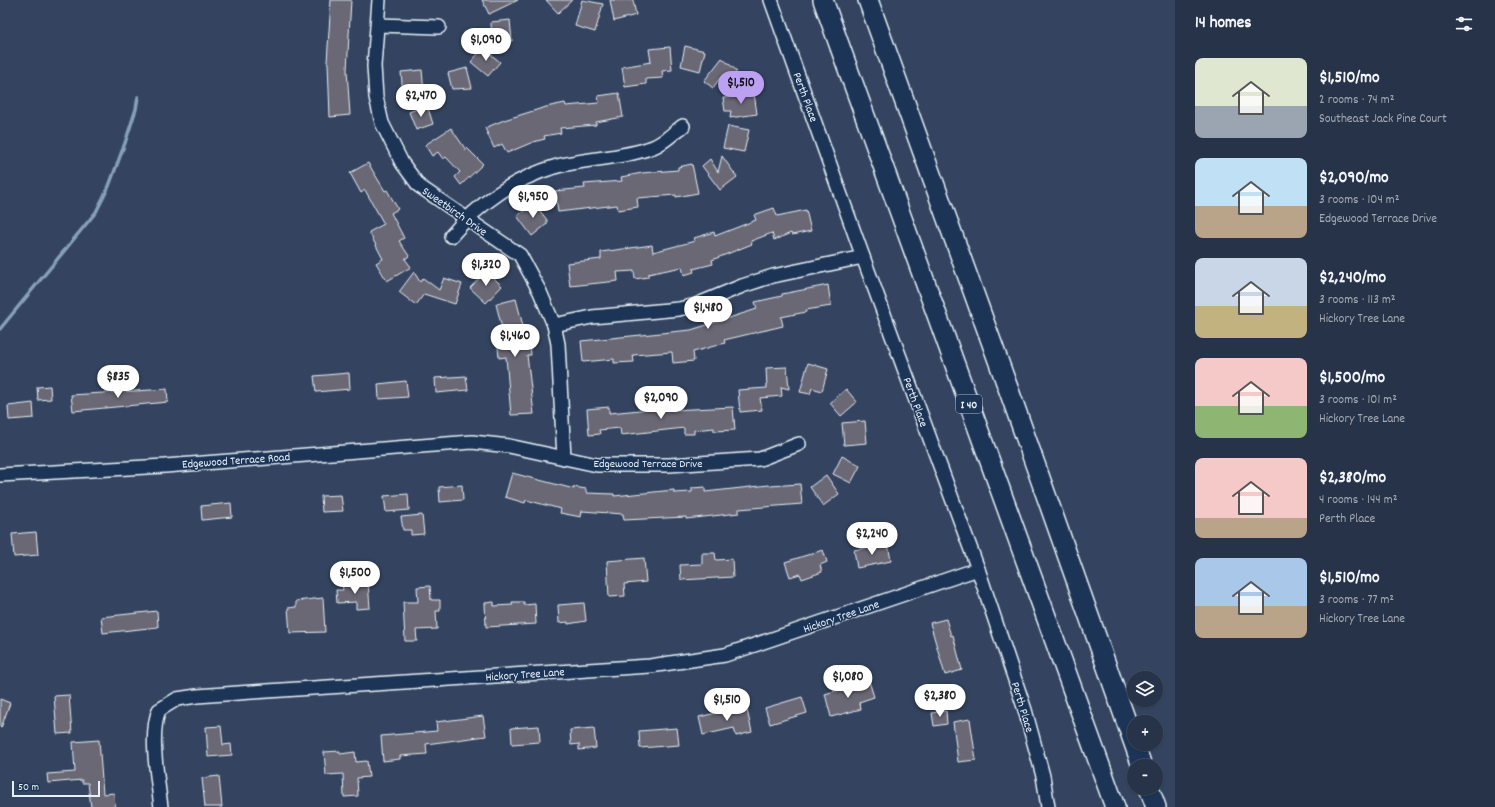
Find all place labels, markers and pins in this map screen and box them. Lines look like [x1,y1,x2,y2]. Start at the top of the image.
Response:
pin: $1,090 [453,28,519,62]
pin: $1,510 [708,71,774,105]
pin: $2,470 [388,84,454,118]
pin: $1,950 [500,185,566,219]
pin: $1,320 [453,253,519,287]
pin: $1,480 [675,296,741,330]
pin: $1,460 [482,324,548,358]
pin: $835 [94,365,142,399]
pin: $2,090 [628,386,694,420]
pin: $2,240 [839,522,905,556]
pin: $1,500 [322,561,388,595]
pin: $1,080 [815,665,881,699]
pin: $2,380 [907,684,973,718]
pin: $1,510 [694,688,760,722]

